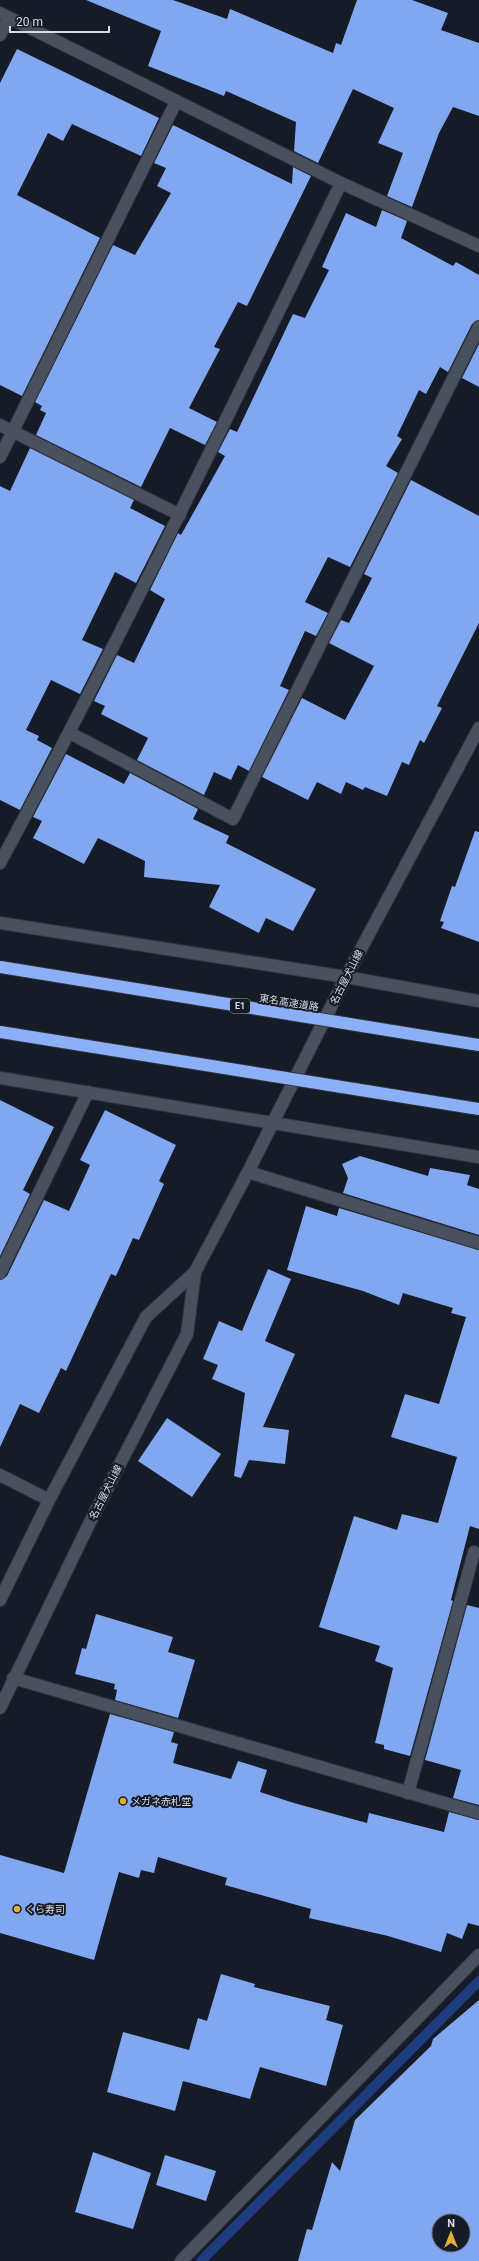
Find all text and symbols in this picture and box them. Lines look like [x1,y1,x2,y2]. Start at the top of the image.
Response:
scale bar [10,8,109,34]
text: 20 m [16,15,43,29]
street label: 名古屋犬山線 [328,948,365,1006]
street label: 東名高速道路 [258,992,319,1013]
road number: E1 [230,999,250,1013]
street label: 名古屋犬山線 [87,1463,124,1521]
marker: メガネ赤札堂 [118,1796,128,1806]
place label: メガネ赤札堂 [131,1796,191,1807]
marker: くら寿司 [12,1904,22,1914]
place label: くら寿司 [25,1904,65,1915]
north arrow [431,2213,471,2253]
text: N [447,2217,455,2230]

